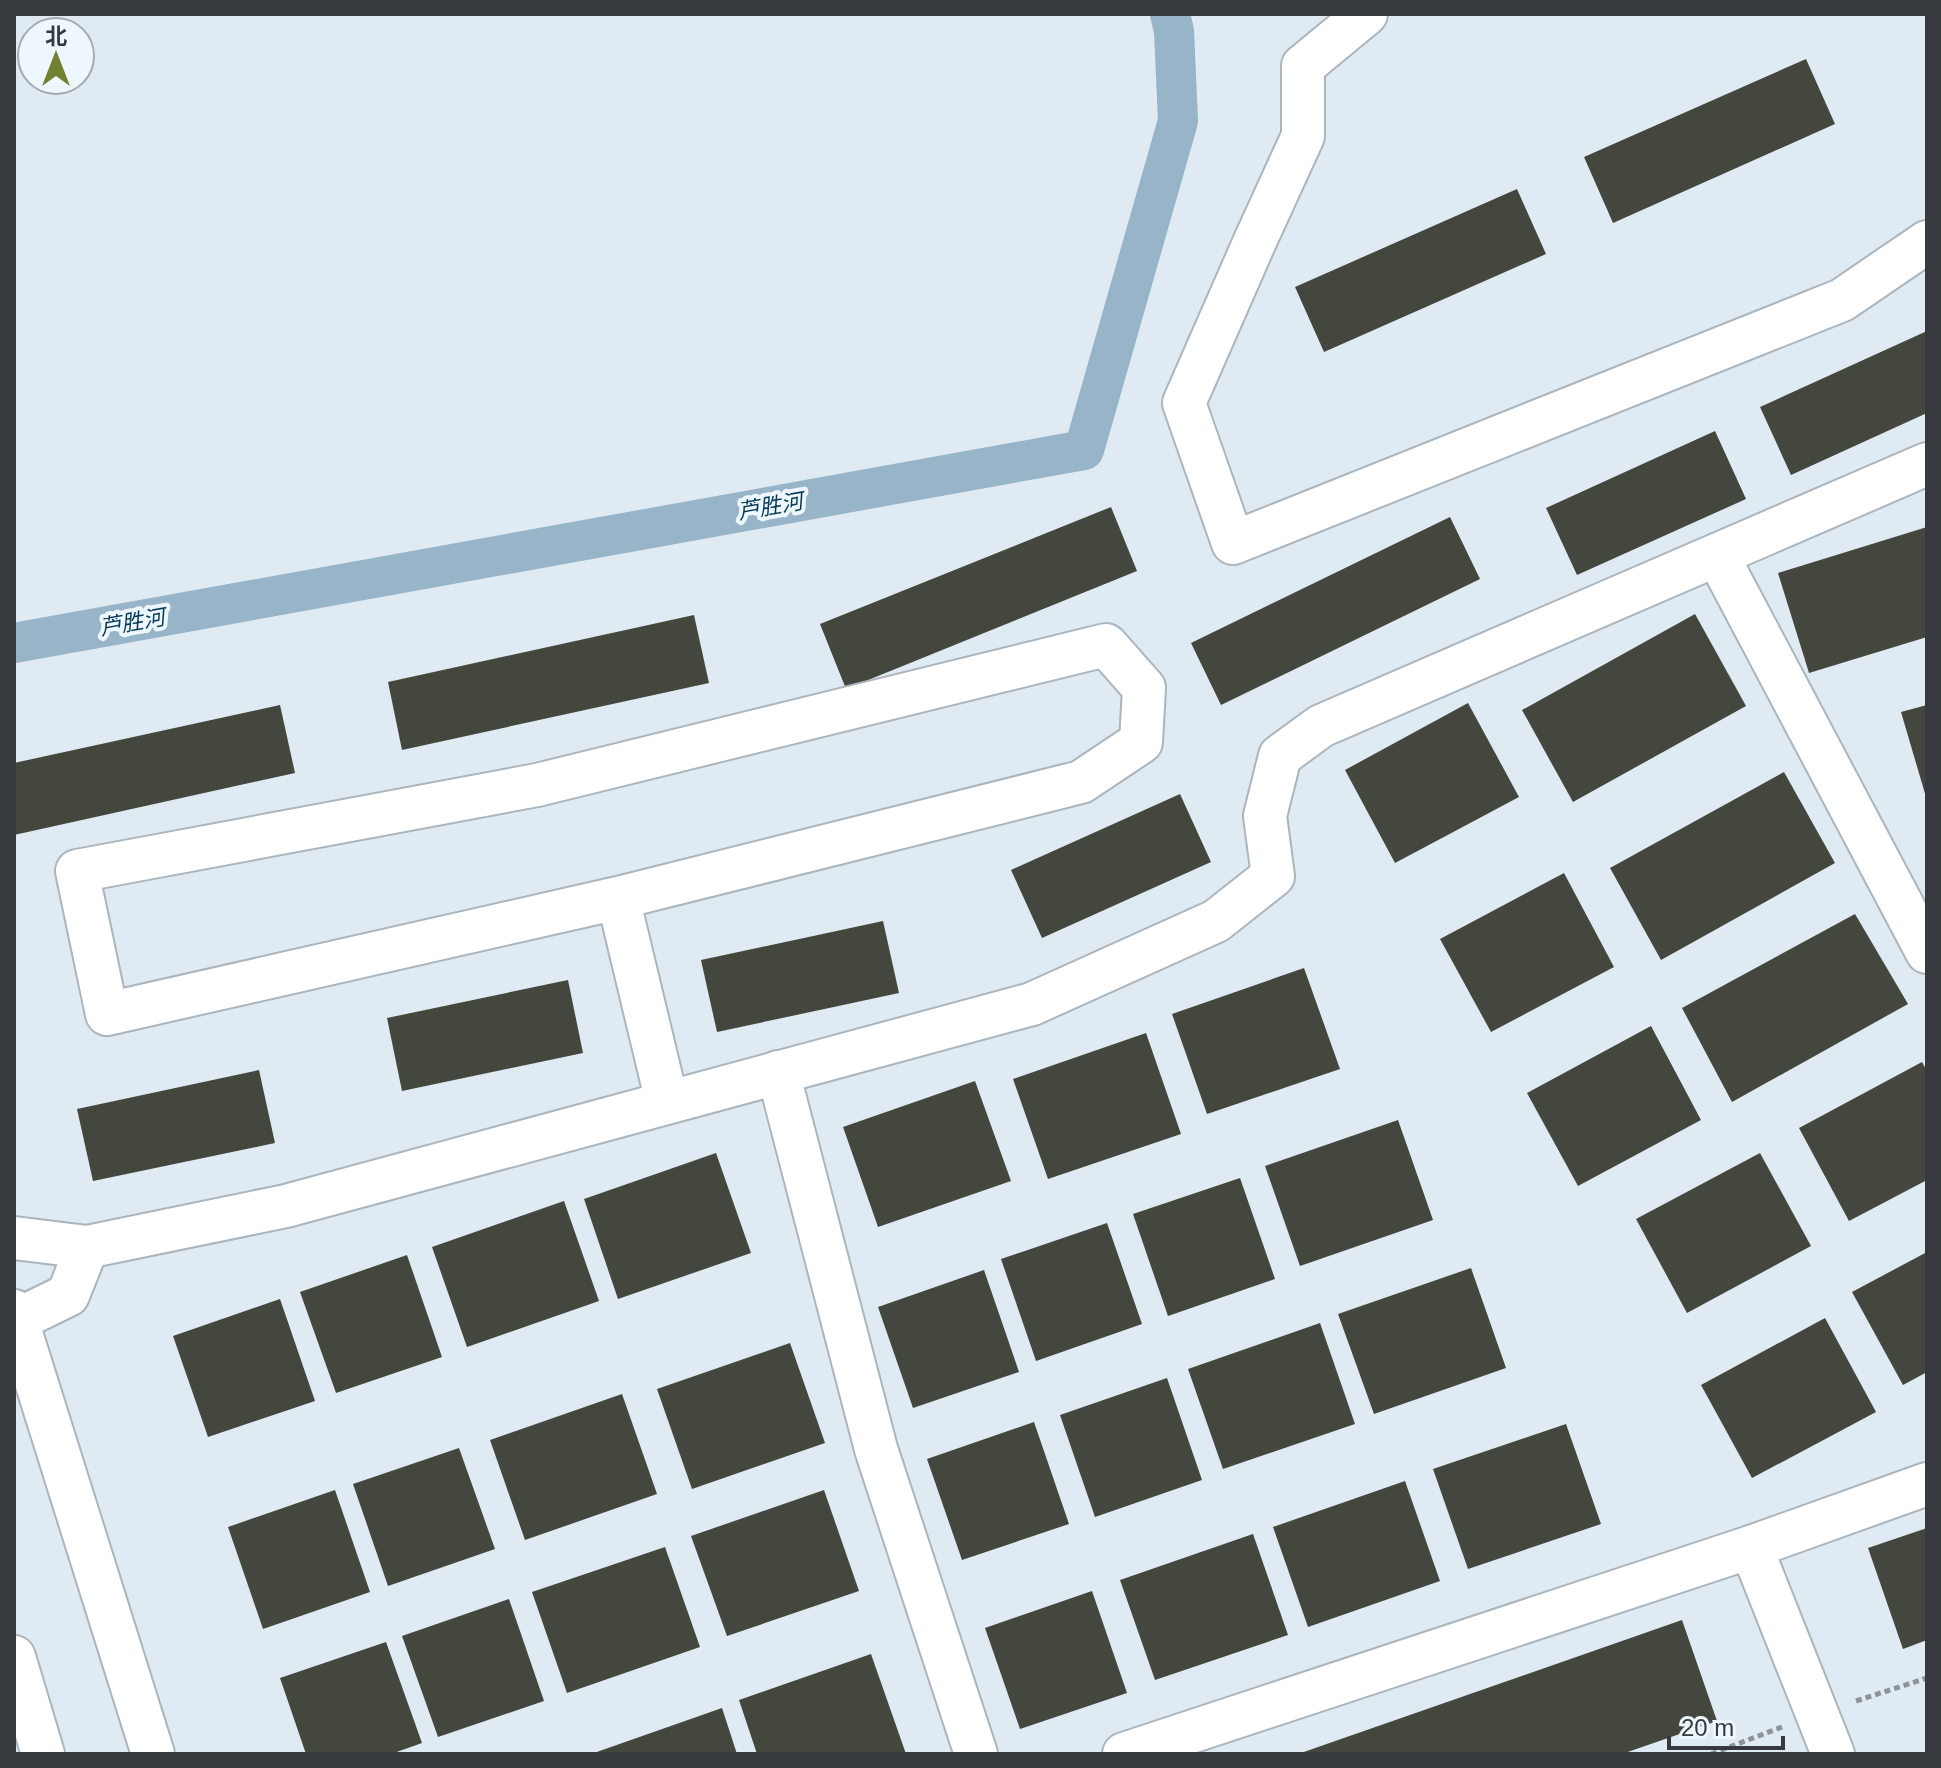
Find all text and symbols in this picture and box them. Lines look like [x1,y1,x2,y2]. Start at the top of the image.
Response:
north arrow [16,16,96,96]
text: 北 [45,24,67,49]
water label: 芦胜河 [735,488,809,525]
water label: 芦胜河 [97,604,171,641]
scale bar [1669,1700,1783,1750]
text: 20 m [1681,1714,1734,1741]

